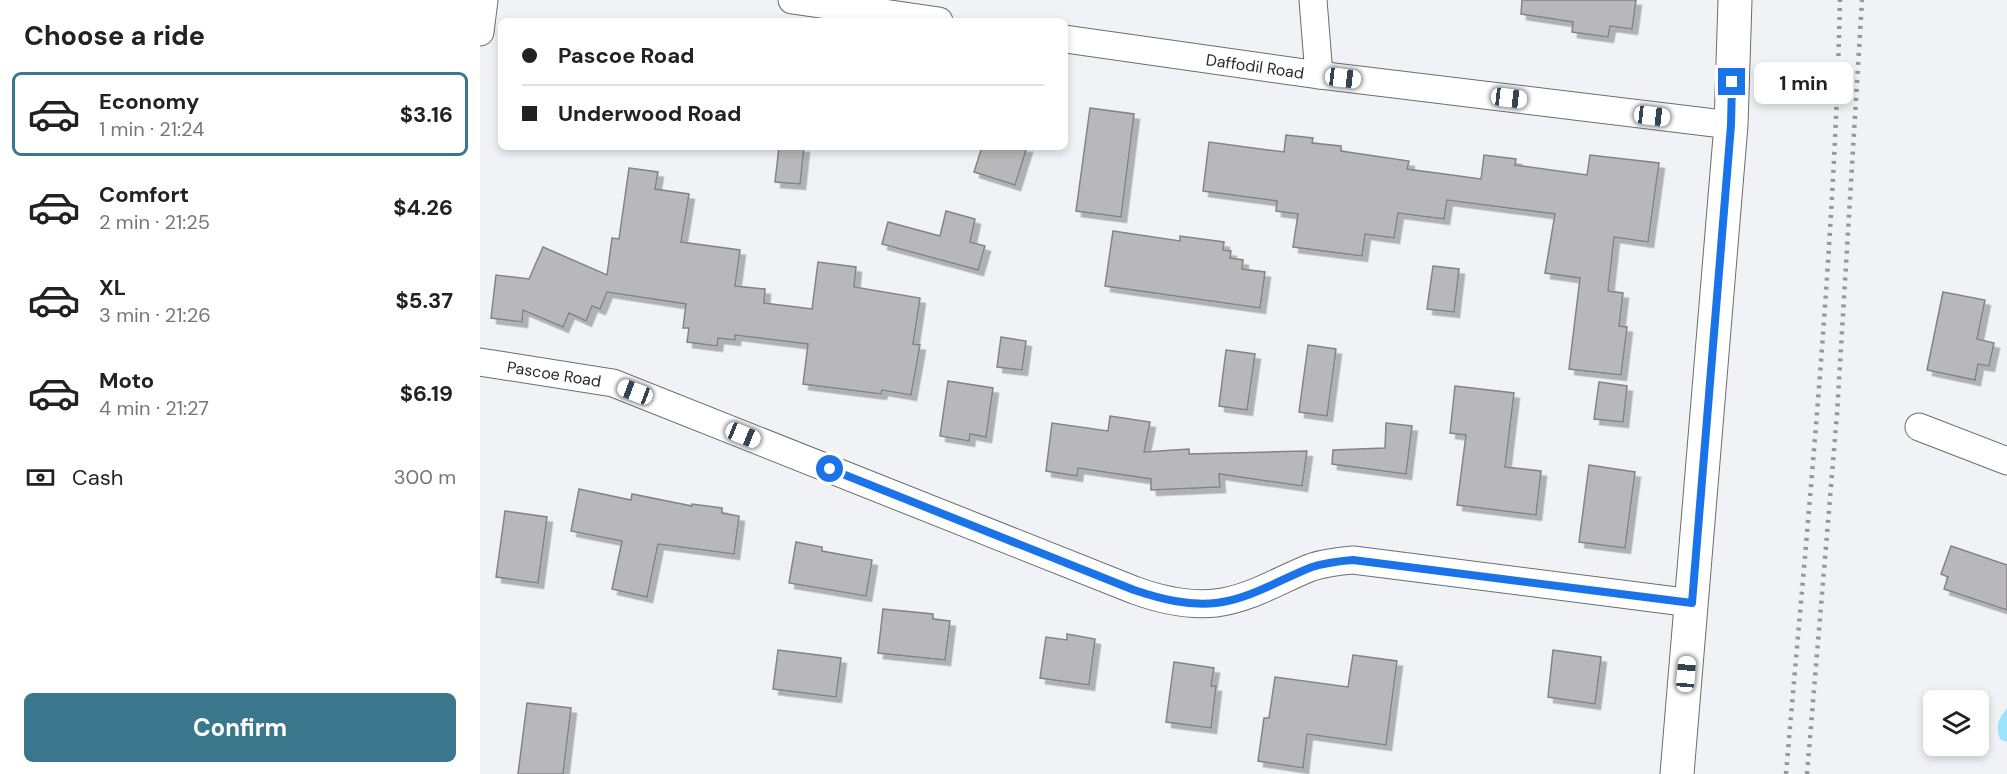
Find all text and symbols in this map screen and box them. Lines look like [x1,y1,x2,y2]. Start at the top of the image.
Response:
text: Choose a ride [24,18,205,53]
text: Pascoe Road [558,41,695,70]
street label: Daffodil Road [1205,49,1305,84]
callout: 1 min [1753,61,1852,103]
car [1324,67,1362,89]
route end [1718,68,1745,95]
text: 1 min [1779,70,1828,96]
icon: car [27,87,81,141]
text: Economy [99,87,199,116]
car [1490,87,1528,109]
text: Underwood Road [558,99,741,128]
text: $3.16 [400,100,453,129]
car [1633,105,1671,127]
text: 1 min · 21:24 [99,116,204,142]
icon: car [27,180,81,234]
text: Comfort [99,180,189,209]
text: $4.26 [393,193,453,222]
text: 2 min · 21:25 [99,209,210,235]
icon: car [27,273,81,327]
text: XL [99,273,126,302]
text: $5.37 [396,286,453,315]
text: 3 min · 21:26 [99,302,211,328]
street label: Pascoe Road [505,356,603,392]
icon: car [27,366,81,420]
text: Moto [99,366,154,395]
car [615,377,655,407]
text: $6.19 [400,379,453,408]
text: 4 min · 21:27 [99,395,209,421]
car [723,420,763,450]
route start [816,455,843,482]
icon: cash [24,461,57,494]
text: Cash [72,463,123,492]
text: 300 m [394,464,456,490]
car [1675,655,1697,693]
map controls [1923,690,1989,756]
button: layers [1923,690,1989,756]
button: Confirm [24,693,456,762]

